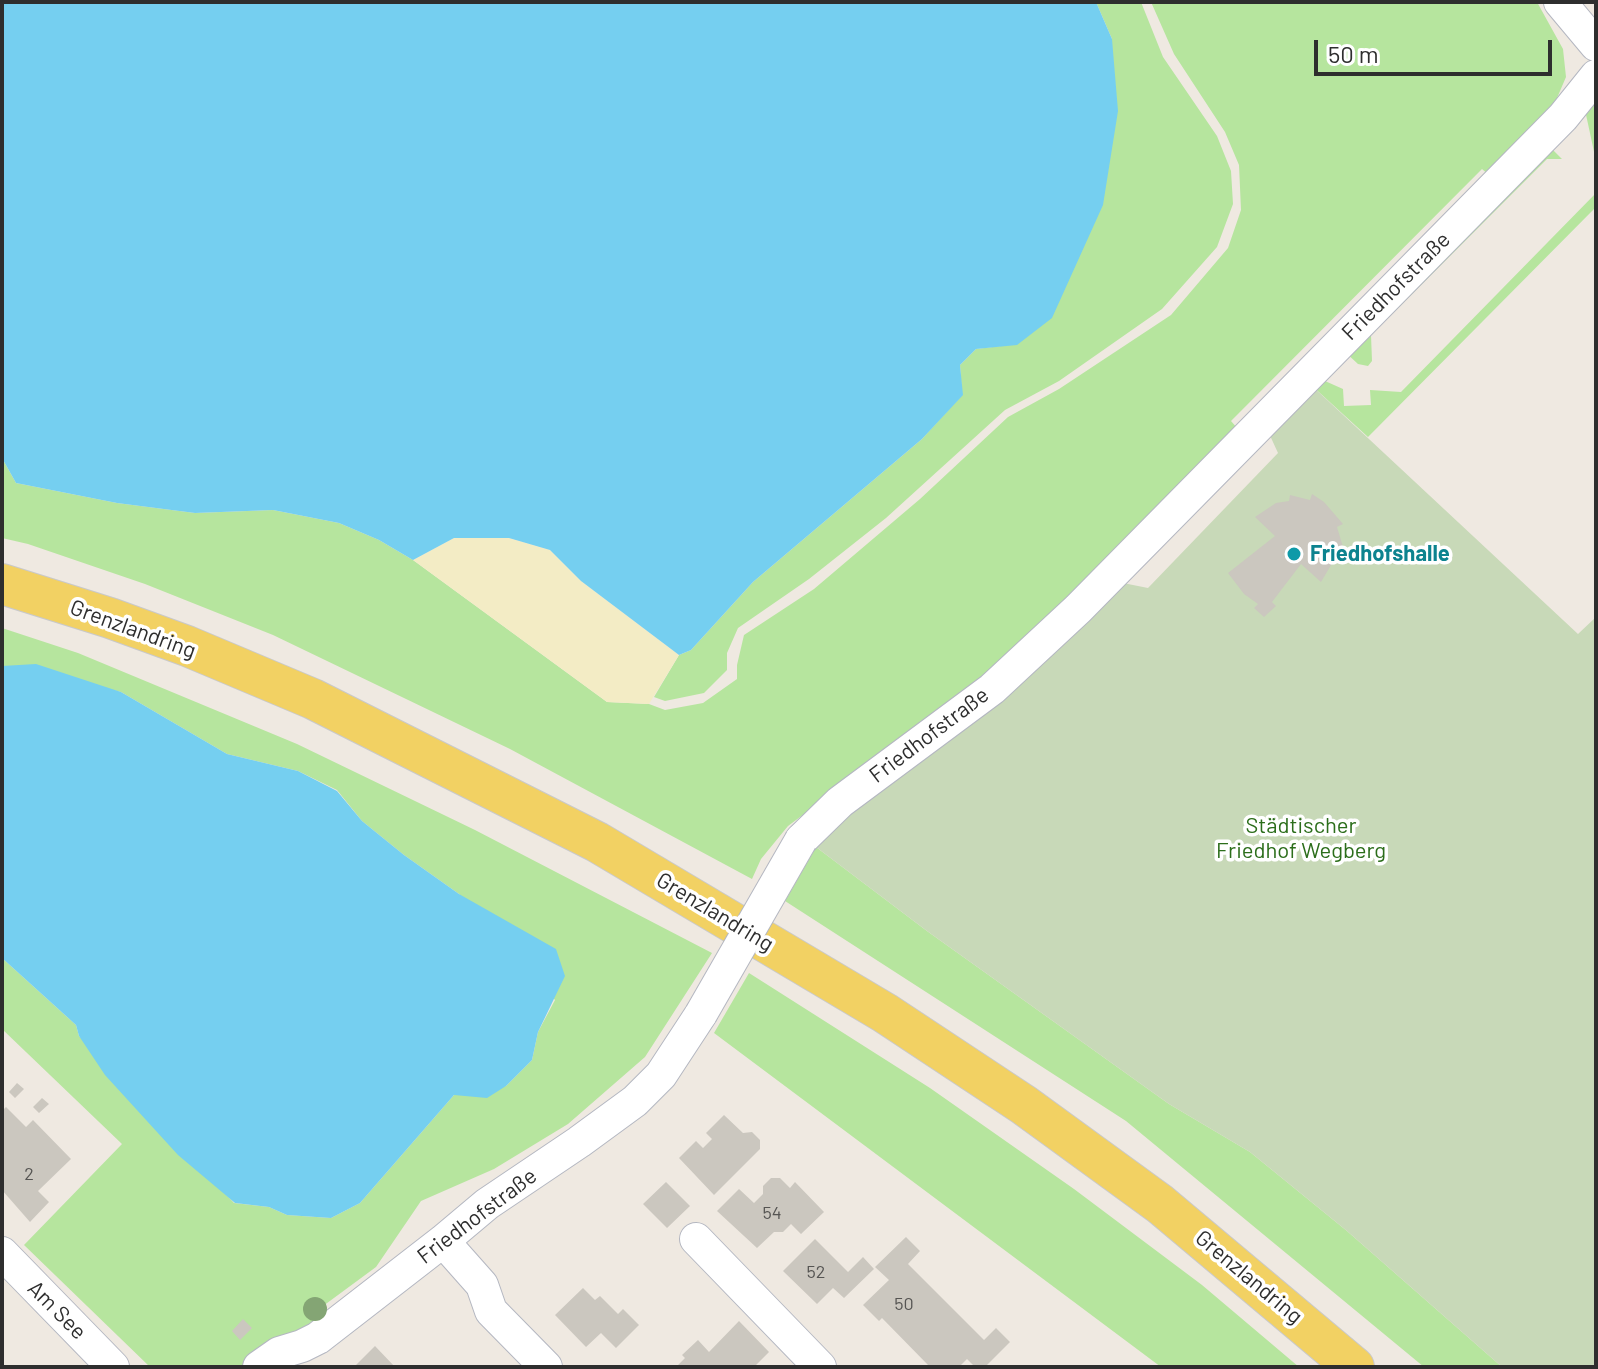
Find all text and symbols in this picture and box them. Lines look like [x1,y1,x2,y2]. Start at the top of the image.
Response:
scale bar [1318,24,1556,74]
text: 50 m [1328,39,1379,68]
street label: Friedhofstraße [1336,226,1456,346]
place label: Friedhofshalle [1310,541,1450,567]
marker: Friedhofshalle [1285,545,1303,563]
street label: Grenzlandring [66,594,200,664]
street label: Friedhofstraße [864,682,994,788]
park label: Städtischer Friedhof Wegberg [1216,813,1386,864]
street label: Grenzlandring [652,867,778,957]
house number: 2 [24,1163,34,1185]
street label: Friedhofstraße [412,1163,542,1269]
house number: 54 [762,1202,782,1224]
street label: Grenzlandring [1190,1224,1308,1330]
house number: 52 [807,1261,825,1283]
street label: Am See [22,1275,92,1345]
house number: 50 [894,1293,914,1315]

